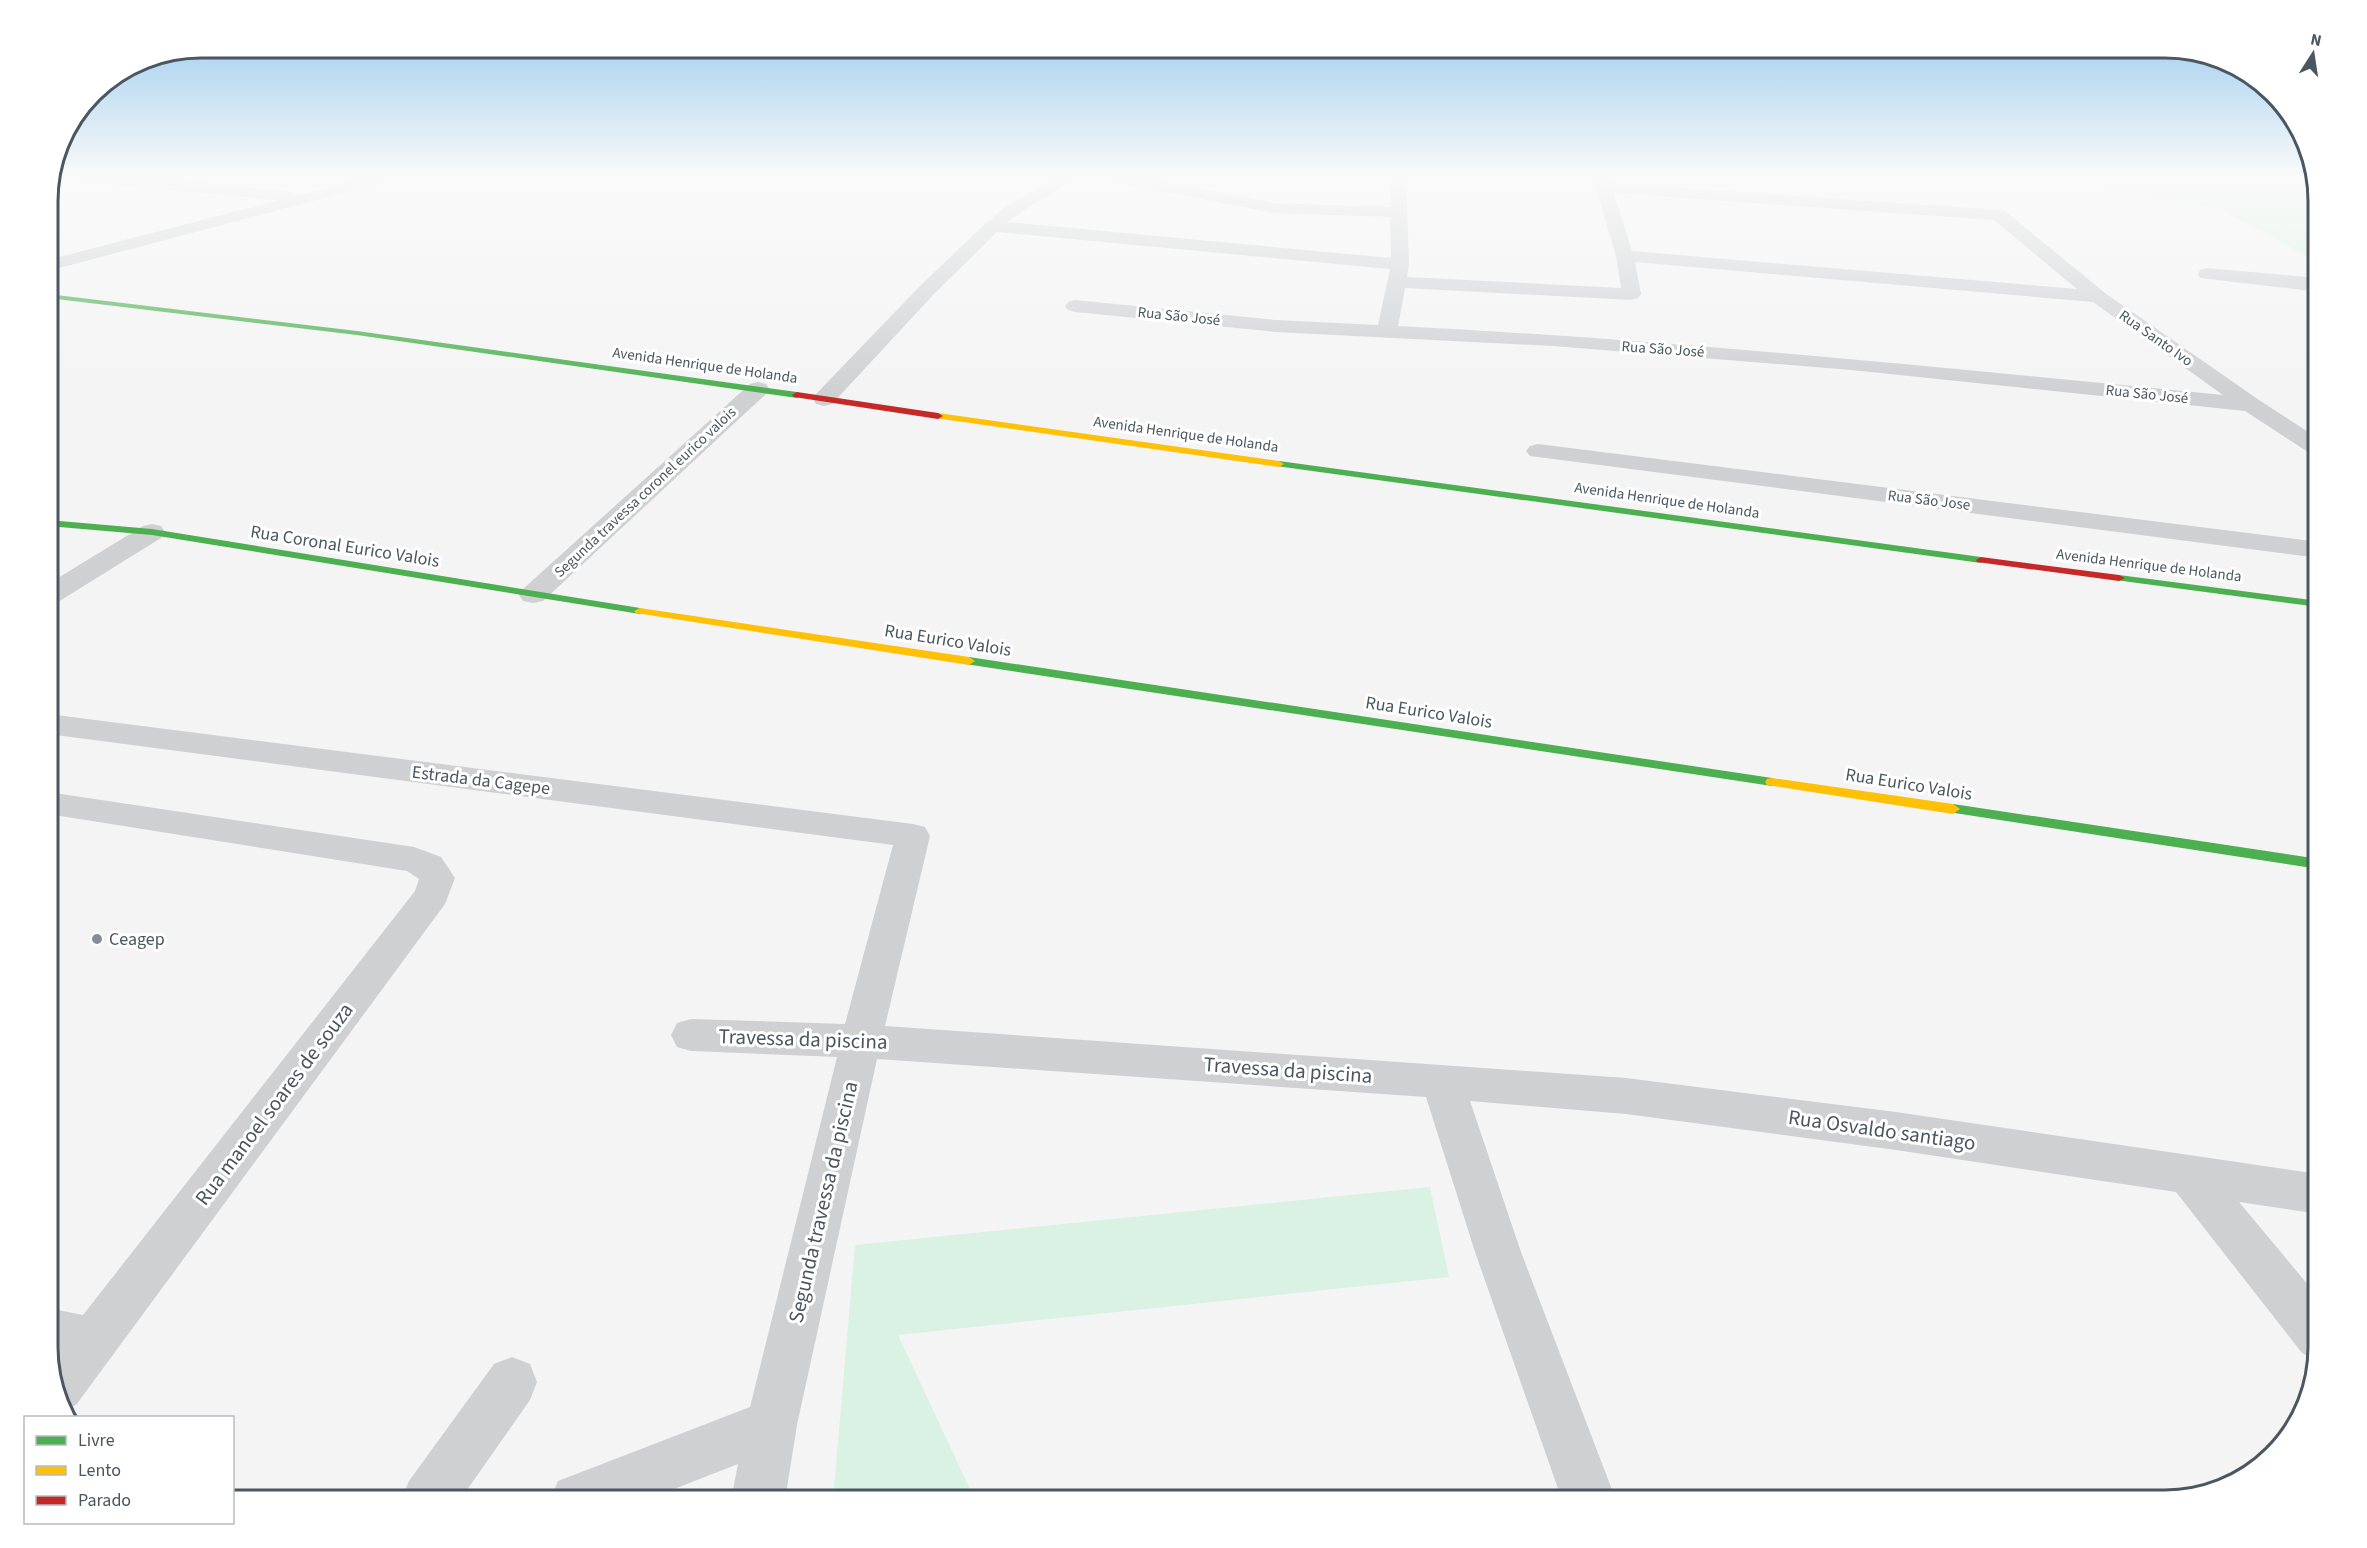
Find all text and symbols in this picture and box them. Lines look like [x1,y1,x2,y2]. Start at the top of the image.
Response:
north arrow [2283,24,2343,84]
text: N [2308,28,2323,52]
street label: Rua São José [1137,302,1221,331]
street label: Rua Santo Ivo [2114,305,2197,372]
street label: Rua São José [1621,336,1705,363]
street label: Avenida Henrique de Holanda [611,342,799,389]
street label: Rua São José [2105,380,2189,409]
street label: Segunda travessa coronel eurico valois [550,402,741,582]
street label: Avenida Henrique de Holanda [1092,411,1280,458]
street label: Avenida Henrique de Holanda [1573,477,1761,524]
street label: Rua São Jose [1886,485,1971,516]
street label: Rua Coronal Eurico Valois [249,519,441,574]
street label: Avenida Henrique de Holanda [2055,544,2243,587]
street label: Rua Eurico Valois [883,618,1013,663]
street label: Rua Eurico Valois [1364,690,1494,735]
street label: Estrada da Cagepe [410,760,552,801]
street label: Rua Eurico Valois [1844,762,1974,807]
place label: Ceagep [109,927,165,952]
marker: Ceagep [90,932,104,946]
street label: Rua manoel soares de souza [188,996,360,1212]
street label: Travessa da piscina [718,1021,888,1057]
street label: Travessa da piscina [1203,1049,1373,1091]
street label: Segunda travessa da piscina [781,1078,865,1326]
street label: Rua Osvaldo santiago [1786,1102,1978,1158]
legend [24,1416,234,1524]
text: Livre [78,1428,115,1453]
text: Lento [78,1458,121,1483]
text: Parado [78,1488,131,1513]

